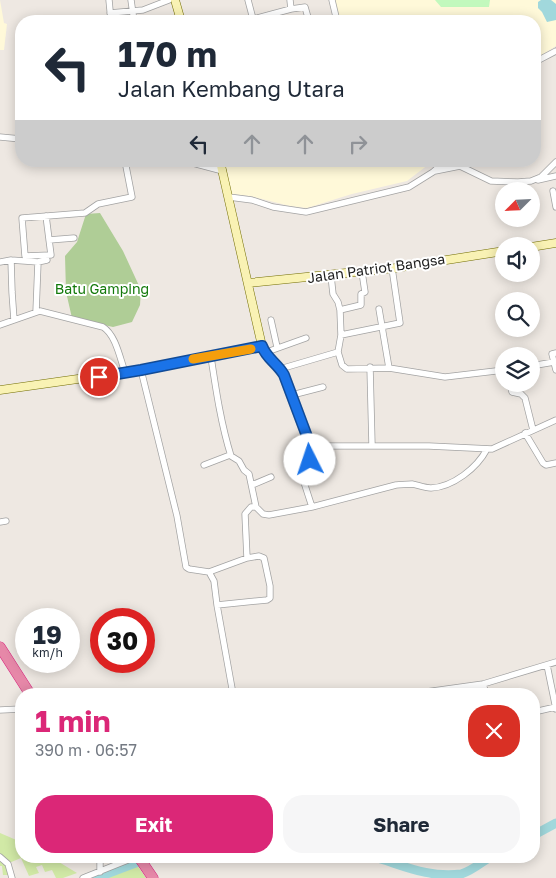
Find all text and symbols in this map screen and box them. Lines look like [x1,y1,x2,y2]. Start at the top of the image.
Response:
text: 170 m [118,33,217,75]
icon: left [35,35,100,100]
text: Jalan Kembang Utara [118,75,345,102]
icon: left [185,130,213,158]
icon: ahead [238,130,266,158]
icon: ahead [291,130,319,158]
icon: right [344,130,372,158]
north arrow [495,182,540,228]
map controls [495,182,540,392]
button: sound [495,237,540,282]
street label: Jalan Patriot Bangsa [306,250,446,286]
park label: Batu Gamping [55,280,149,297]
button: search [495,292,540,337]
button: layers [495,347,540,392]
pin [78,356,120,398]
icon: arrive [85,363,113,391]
position arrow [283,433,335,485]
speed limit sign: 30 [90,608,155,673]
text: 19 [33,619,62,650]
text: km/h [32,645,63,660]
text: 1 min [35,703,111,739]
button: close [468,705,520,757]
text: 390 m · 06:57 [35,740,137,760]
button: Exit [35,795,273,853]
button: Share [283,795,520,853]

